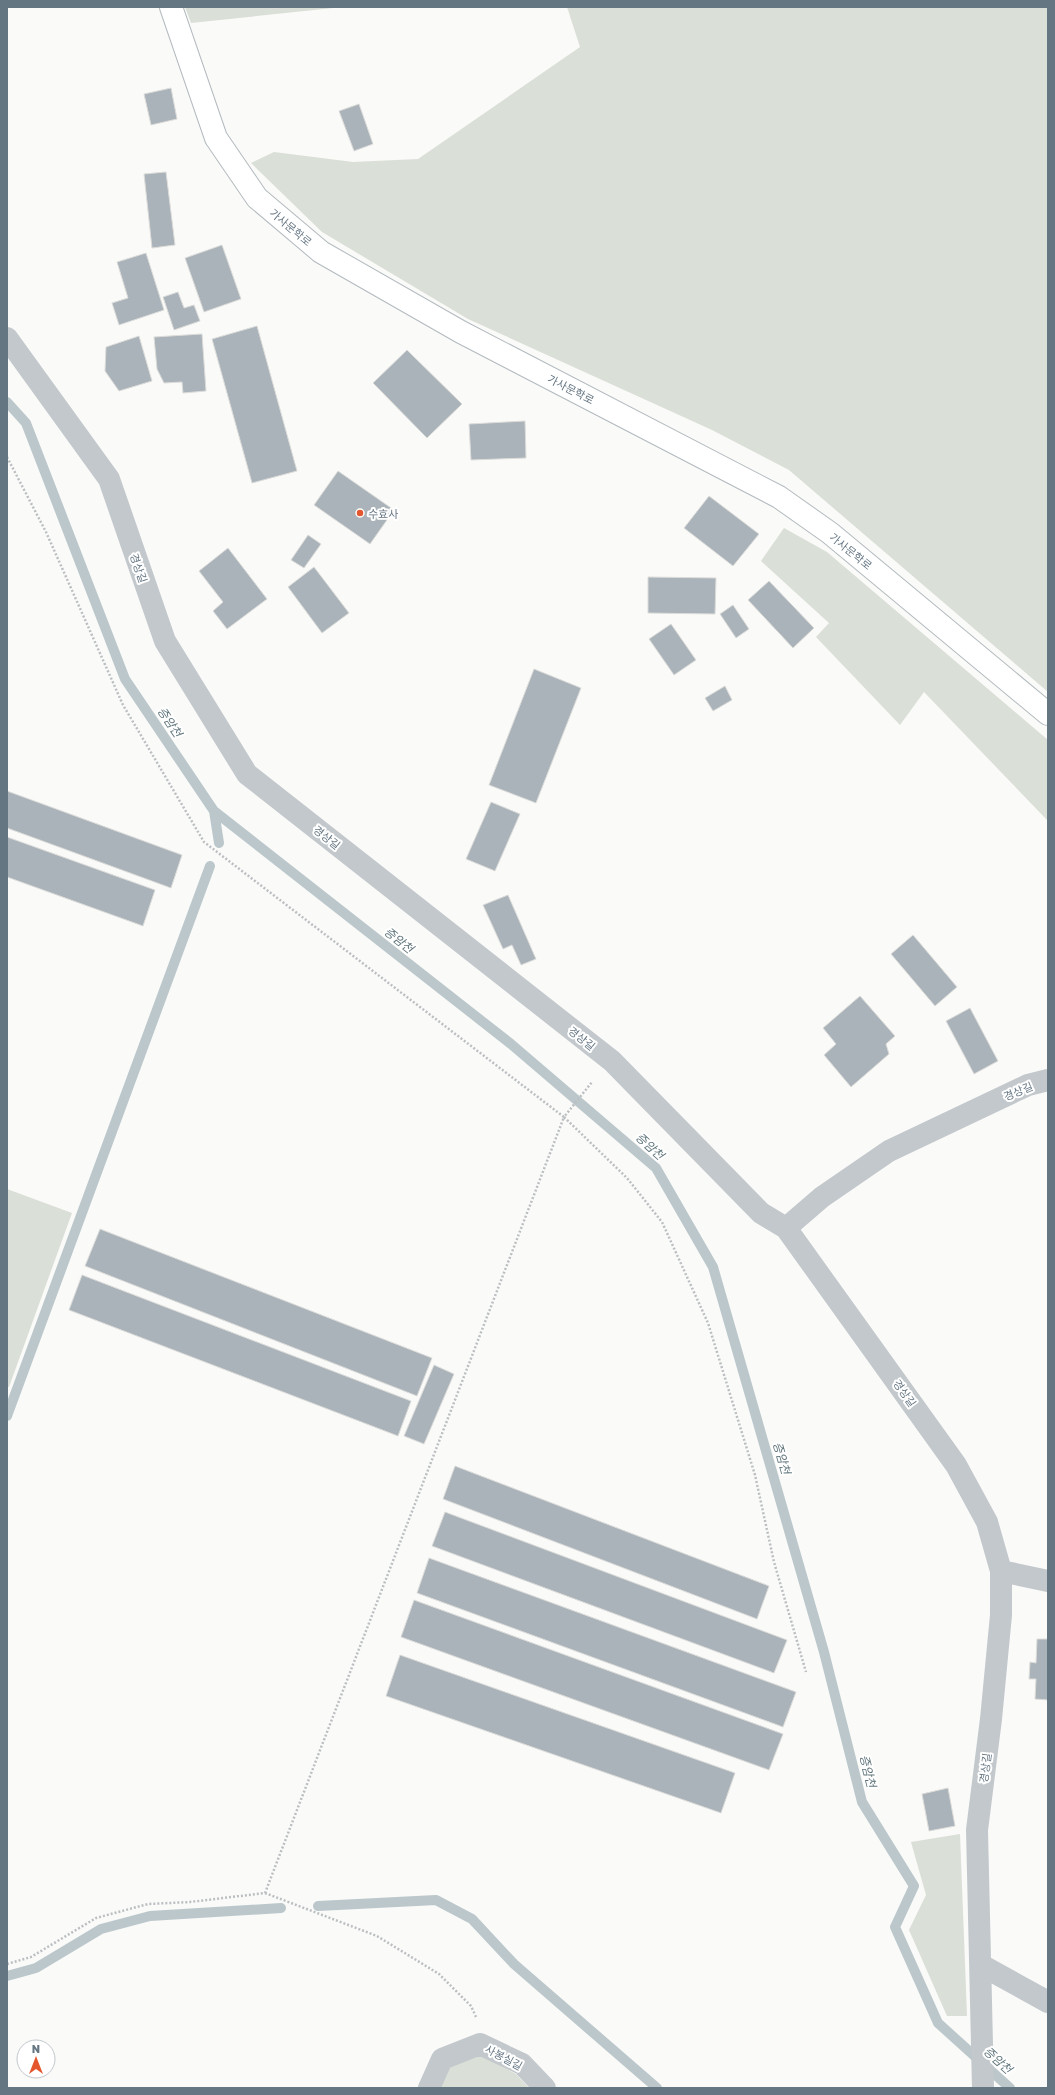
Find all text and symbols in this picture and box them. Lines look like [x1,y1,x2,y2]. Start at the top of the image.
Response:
street label: 가사문학로 [267,206,315,248]
street label: 가사문학로 [546,372,596,406]
place label: 수효사 [368,507,398,520]
marker: 수효사 [355,508,365,518]
street label: 가사문학로 [827,530,875,572]
street label: 경상길 [128,552,150,584]
water label: 증암천 [155,704,187,742]
street label: 경상길 [311,823,343,851]
water label: 증암천 [381,924,418,957]
street label: 경상길 [566,1024,598,1052]
street label: 경상길 [1001,1079,1035,1103]
water label: 증암천 [633,1129,669,1164]
street label: 경상길 [891,1377,919,1409]
water label: 증암천 [770,1440,794,1478]
street label: 경상길 [977,1752,993,1784]
water label: 증암천 [857,1753,880,1791]
north arrow [16,2039,56,2079]
text: N [32,2042,40,2055]
street label: 사봉실길 [483,2042,525,2072]
water label: 증암천 [981,2043,1017,2078]

